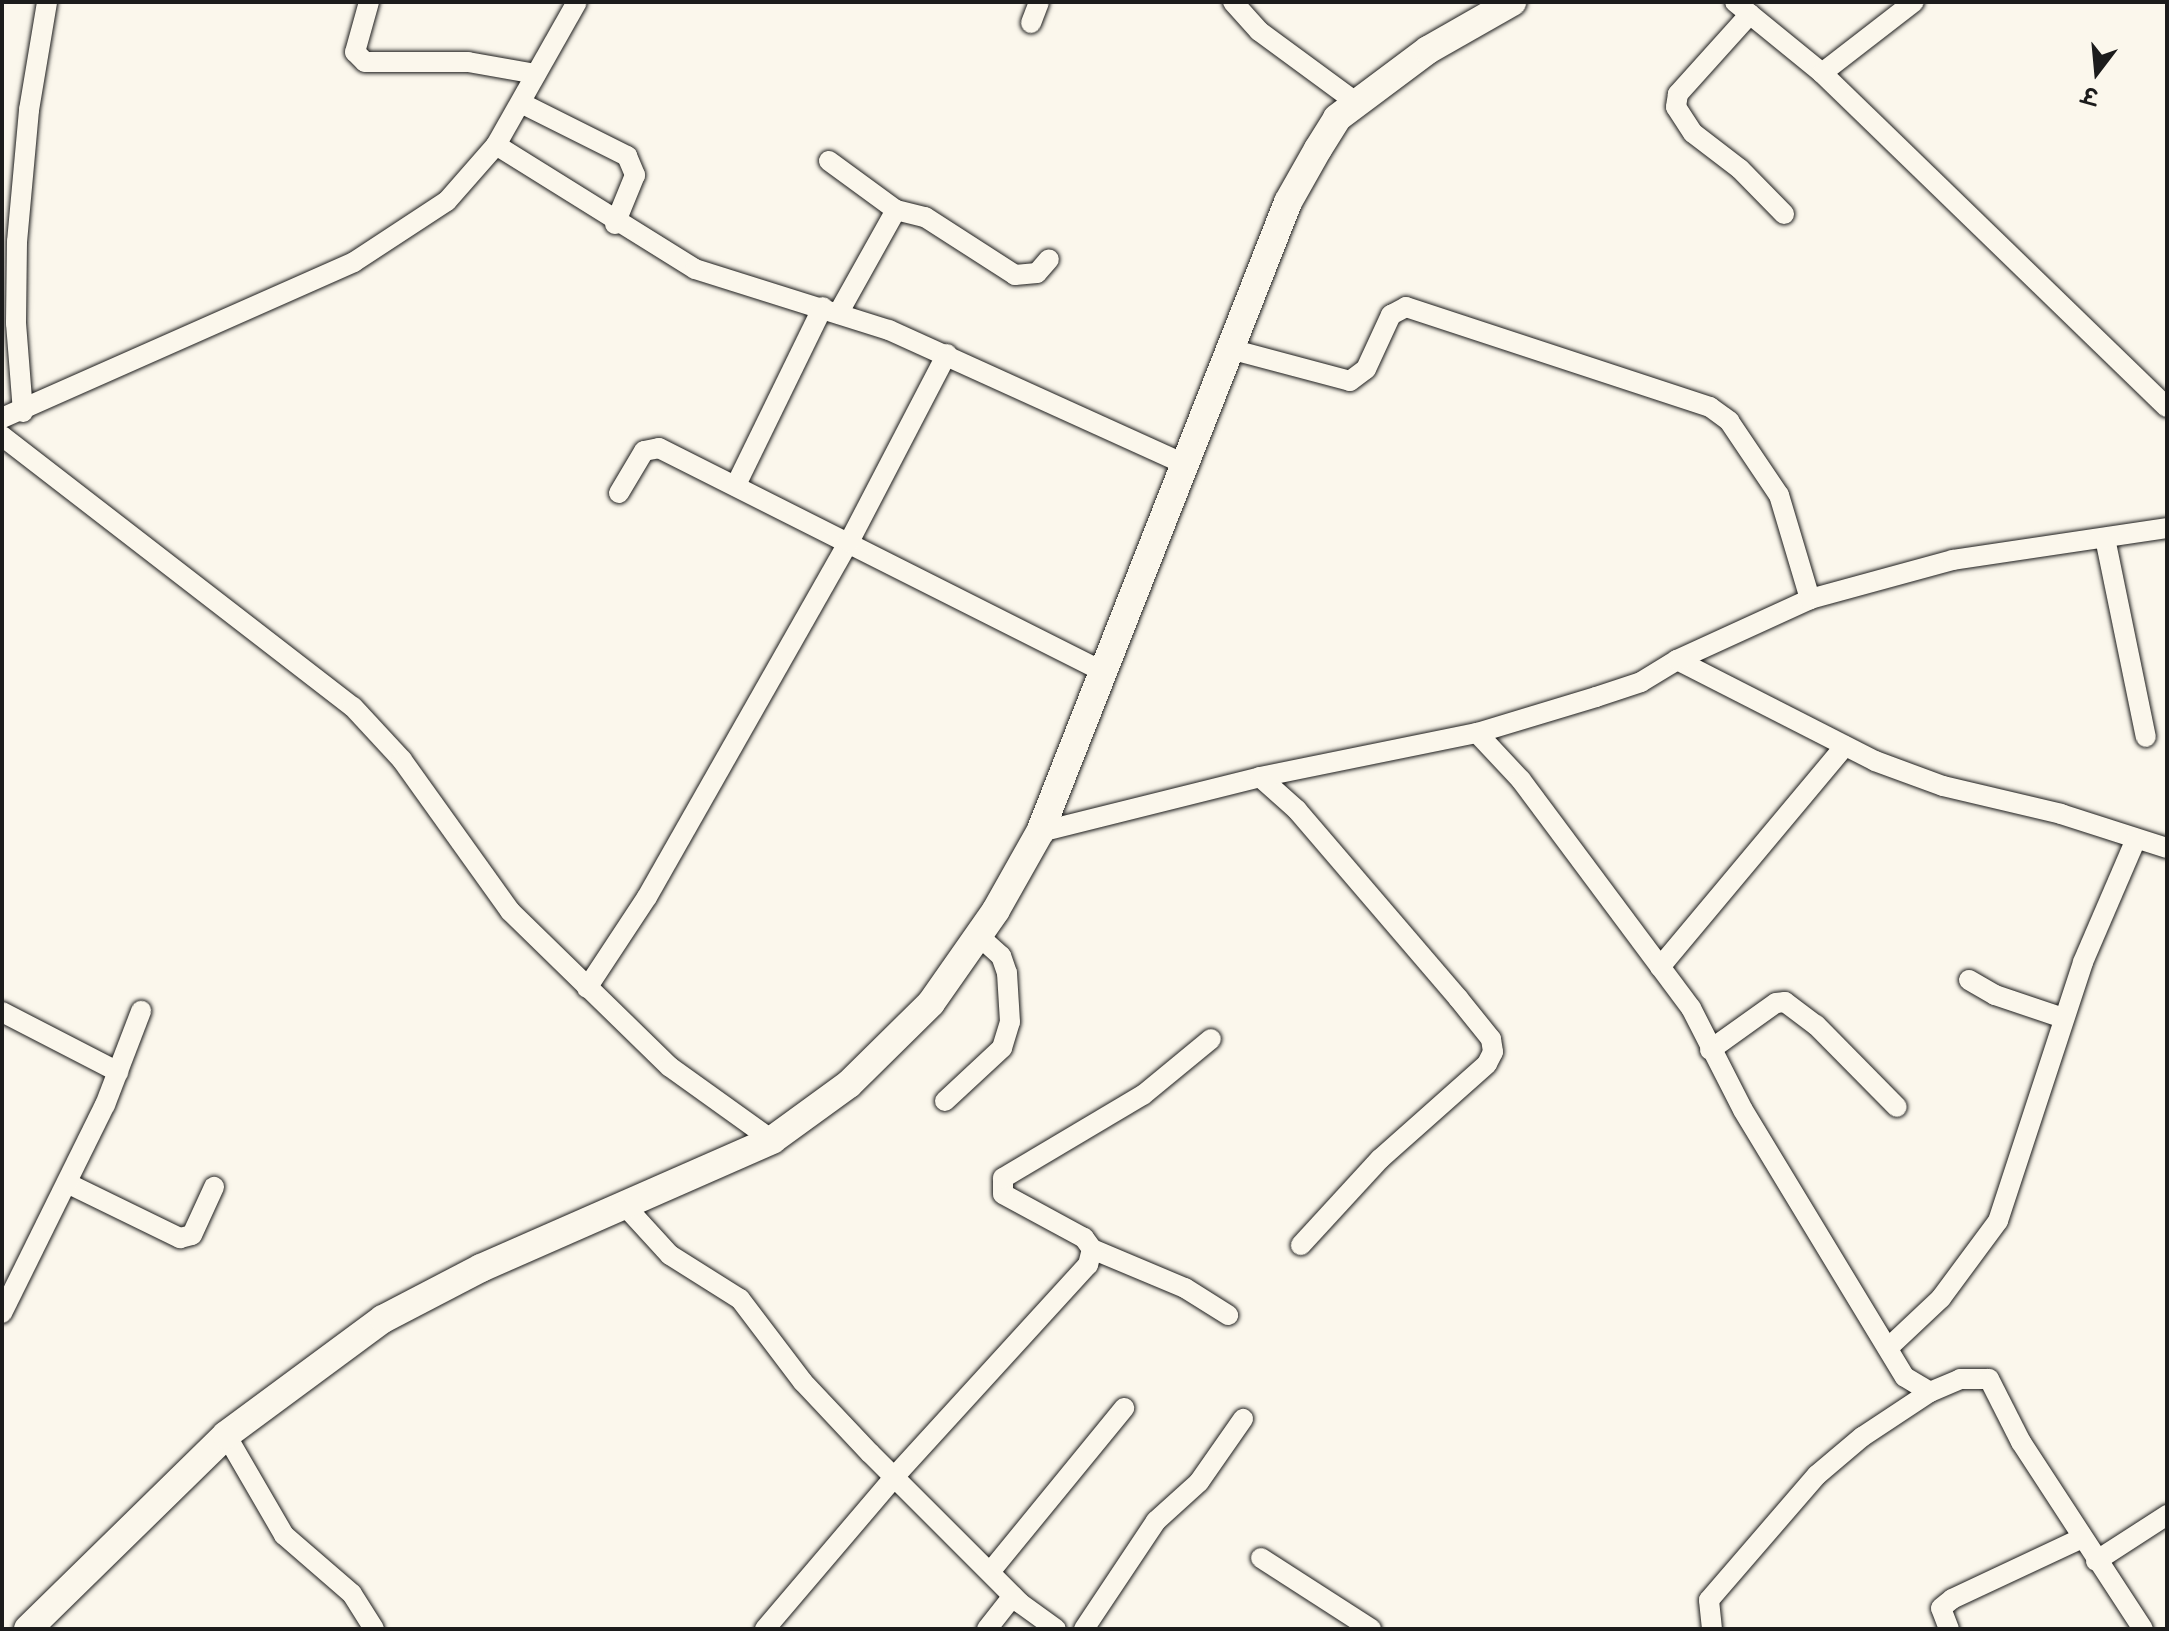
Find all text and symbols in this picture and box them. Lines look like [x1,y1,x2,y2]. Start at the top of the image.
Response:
north arrow [2057,32,2137,112]
text: उ [2079,80,2101,111]

